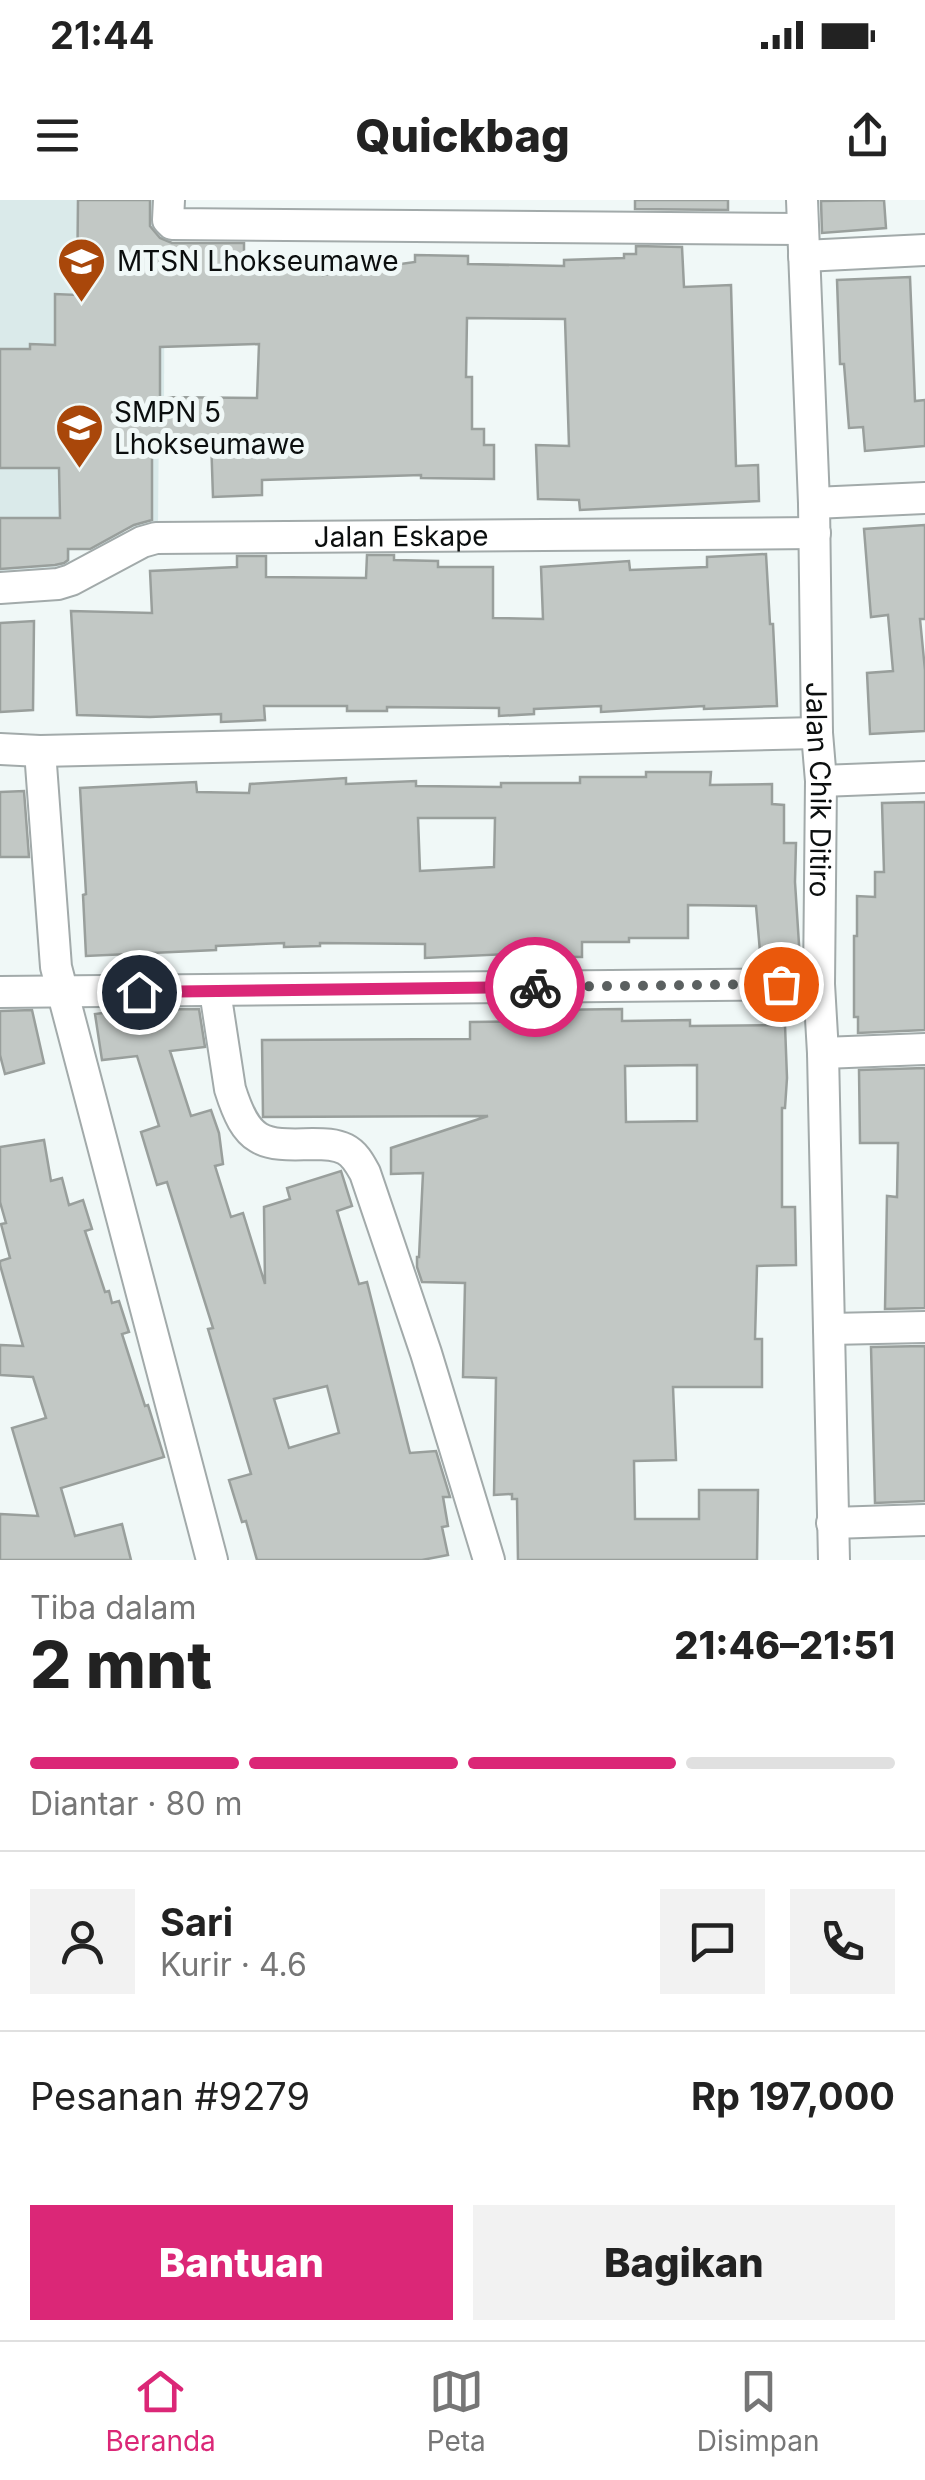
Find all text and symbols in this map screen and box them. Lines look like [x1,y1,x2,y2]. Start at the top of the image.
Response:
text: 21:44 [50,12,154,58]
icon: menu [30,108,85,163]
text: Quickbag [355,108,570,163]
icon: share [840,108,895,163]
school or university icon: MTSN Lhokseumawe [56,235,108,303]
place label: MTSN Lhokseumawe [117,244,399,278]
place label: SMPN 5 Lhokseumawe [114,395,305,461]
school or university icon: SMPN 5 Lhokseumawe [53,402,105,470]
street label: Jalan Eskape [314,518,489,554]
street label: Jalan Chik Ditiro [799,682,838,898]
courier [485,937,585,1037]
pin [739,942,824,1027]
pin [97,950,182,1035]
icon: bag [754,957,809,1012]
icon: bike [508,960,563,1015]
icon: home [112,965,167,1020]
text: Tiba dalam [30,1588,197,1627]
text: 21:46–21:51 [674,1622,895,1668]
text: 2 mnt [30,1625,212,1704]
text: Diantar · 80 m [30,1784,243,1823]
button: person [30,1889,135,1994]
button: chat [660,1889,765,1994]
button: phone [790,1889,895,1994]
text: Sari [160,1899,233,1945]
text: Kurir · 4.6 [160,1945,307,1984]
text: Pesanan #9279 [30,2073,310,2119]
text: Rp 197,000 [691,2073,895,2119]
button: Bantuan [30,2205,453,2320]
button: Bagikan [473,2205,895,2320]
tab: Beranda [105,2364,216,2458]
tab: Peta [427,2364,486,2458]
tab: Disimpan [697,2364,820,2458]

